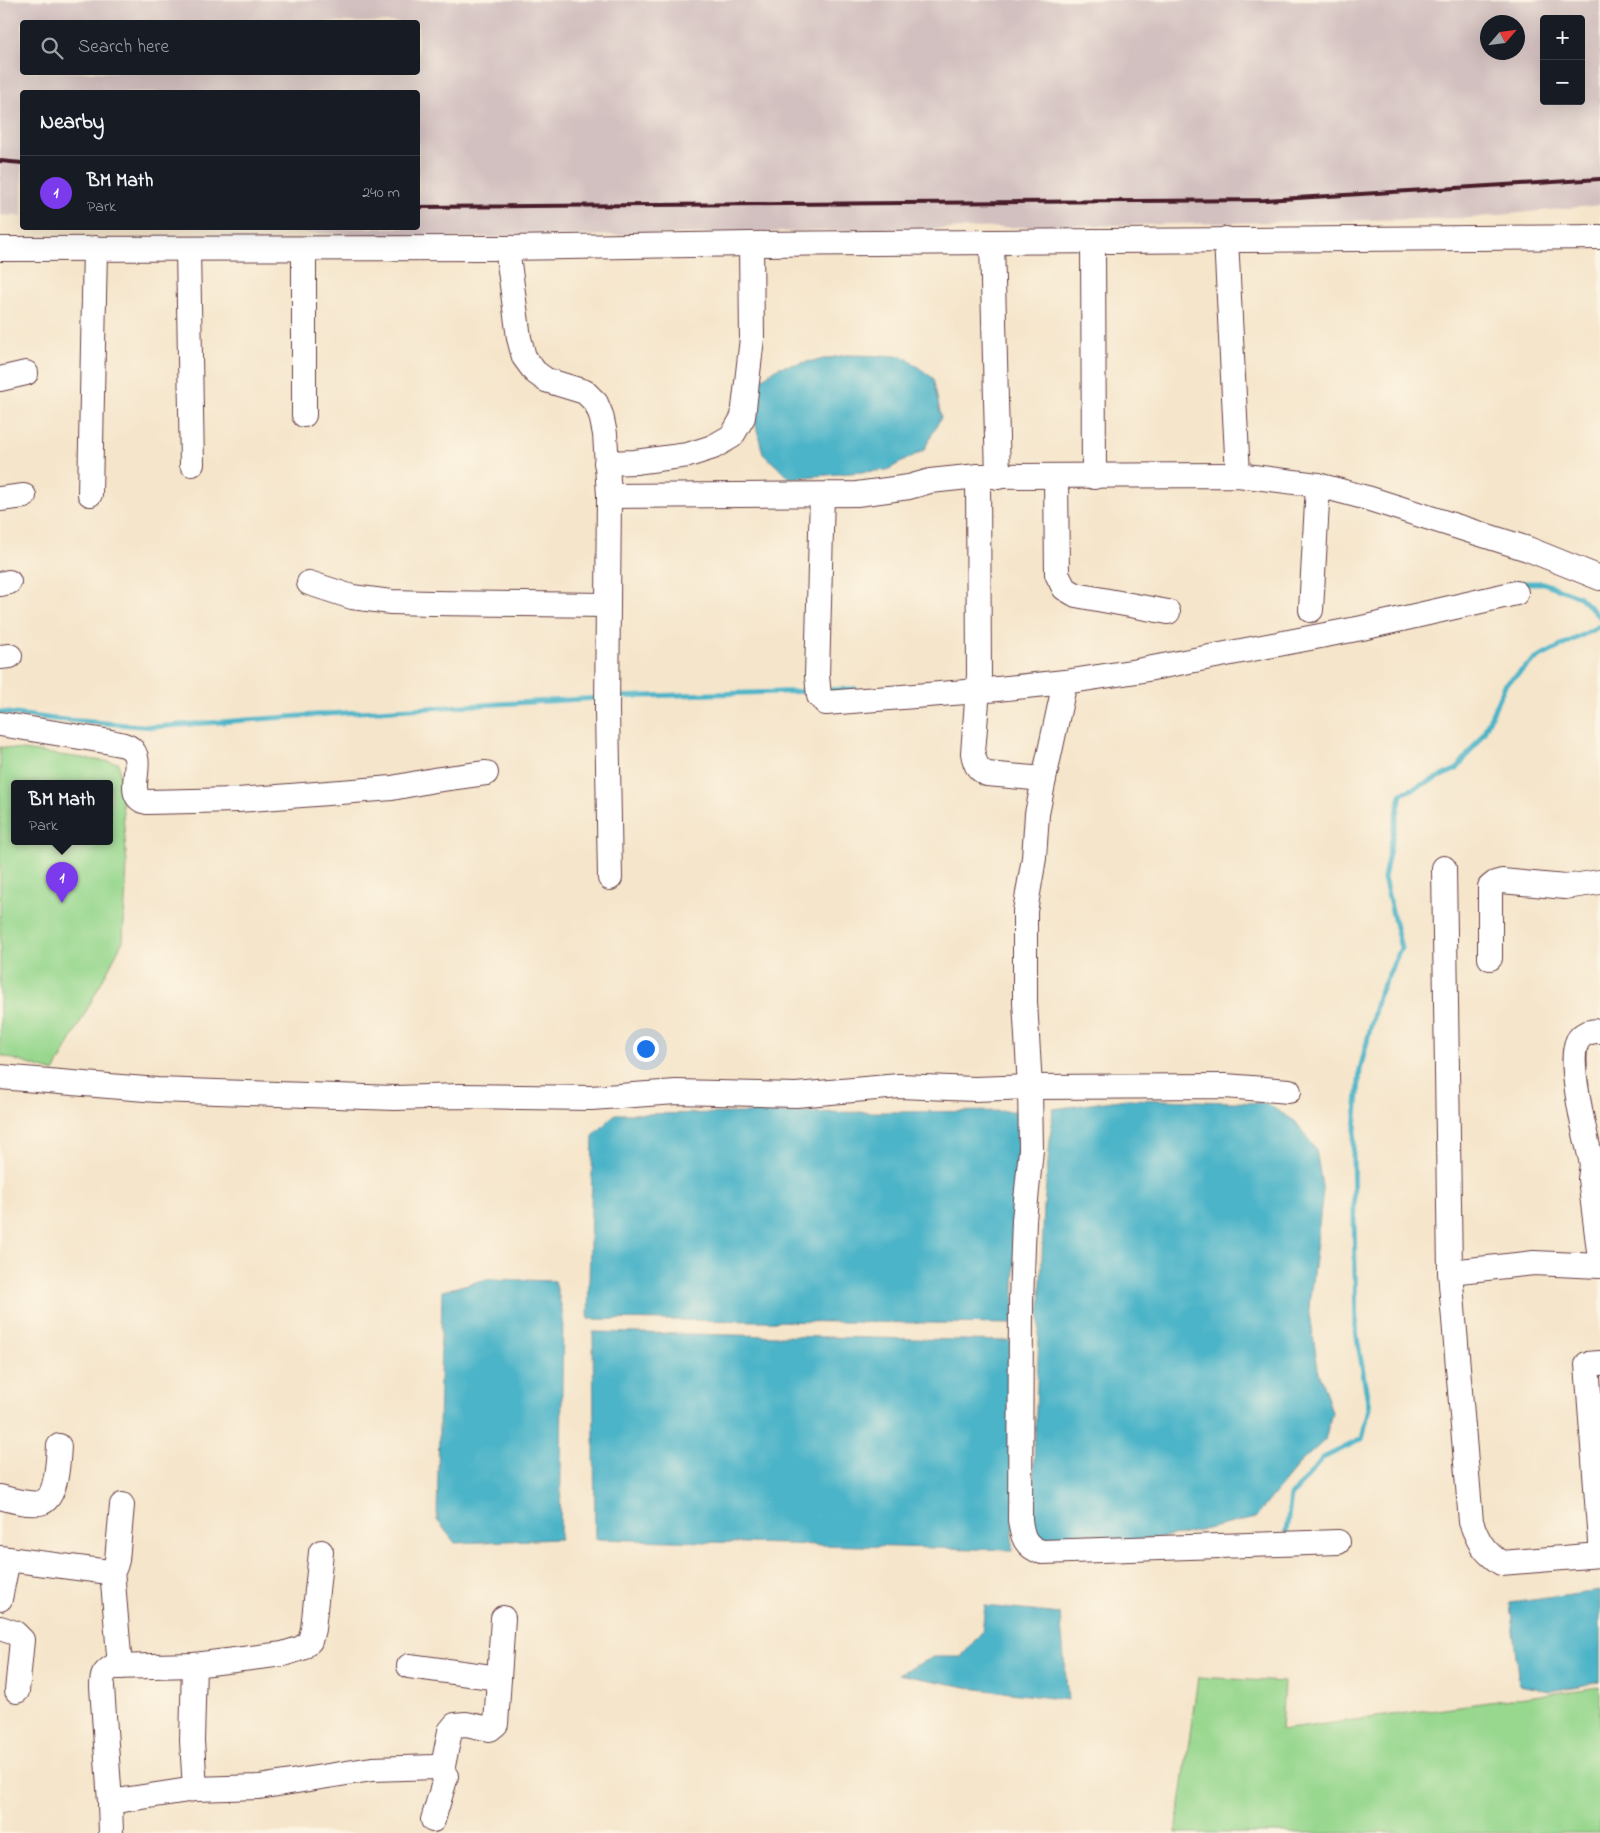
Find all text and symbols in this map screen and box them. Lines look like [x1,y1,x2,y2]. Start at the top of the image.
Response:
north arrow [1480,15,1525,60]
map controls [1540,15,1585,105]
button: + [1540,15,1585,60]
search box [20,20,420,75]
icon: search [38,34,66,62]
text: Search here [78,34,169,61]
button: − [1540,60,1585,105]
text: Nearby [40,108,104,138]
text: BM Math [87,168,153,195]
text: 1 [53,181,59,205]
text: 240 m [362,181,400,205]
text: Park [87,195,116,219]
popup [11,780,113,845]
text: BM Math [29,787,95,814]
text: Park [29,814,58,838]
pin: 1 [46,862,78,903]
your location [633,1036,659,1062]

